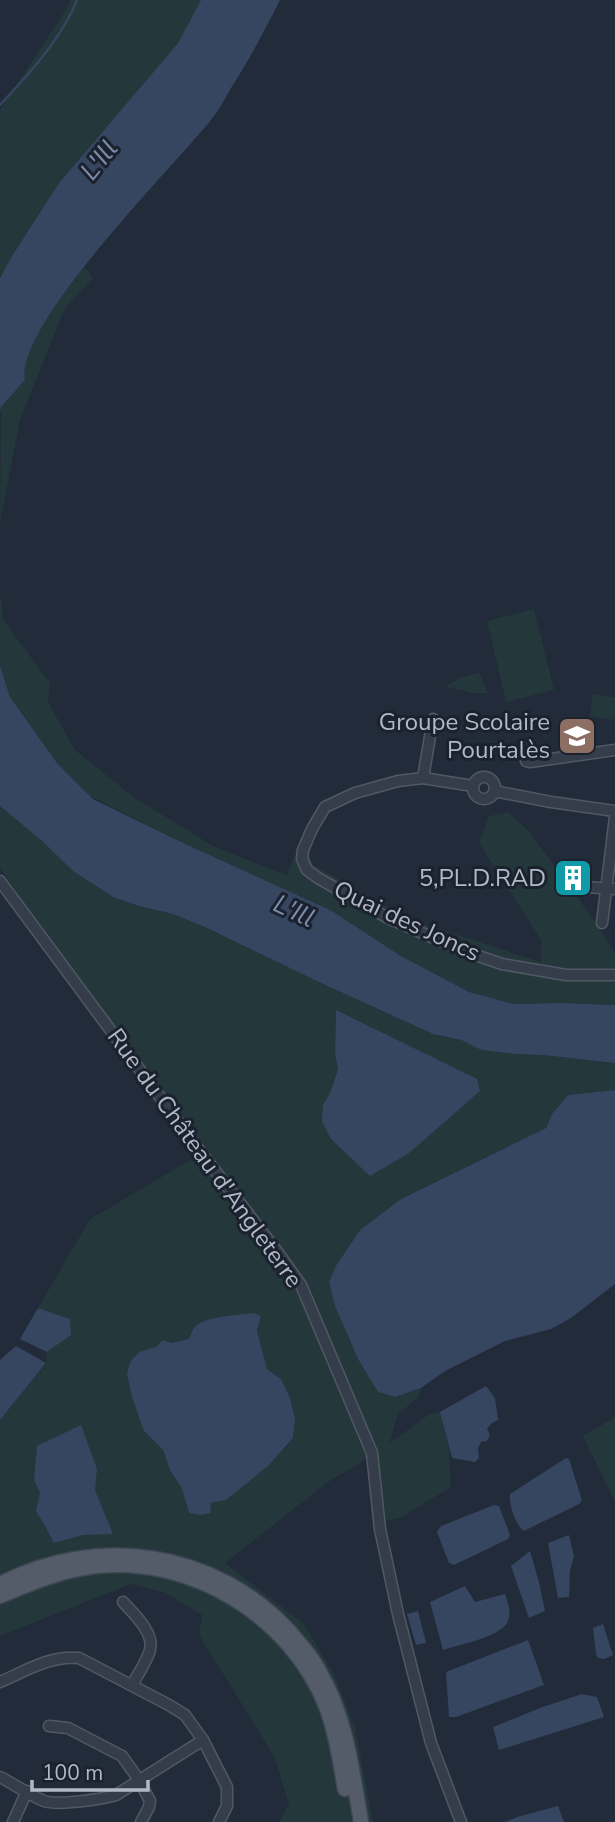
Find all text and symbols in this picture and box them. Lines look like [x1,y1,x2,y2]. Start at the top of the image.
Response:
water label: L'Ill [72,133,126,187]
place label: Groupe Scolaire Pourtalès [379,706,550,766]
school or university icon: Groupe Scolaire Pourtalès [556,715,598,757]
building icon: 5,PL.D.RAD [552,857,594,899]
place label: 5,PL.D.RAD [419,862,546,894]
street label: Quai des Joncs [329,873,485,969]
water label: L'Ill [268,886,320,936]
street label: Rue du Château d'Angleterre [100,1022,310,1294]
scale bar [32,1748,147,1792]
text: 100 m [42,1759,103,1787]

